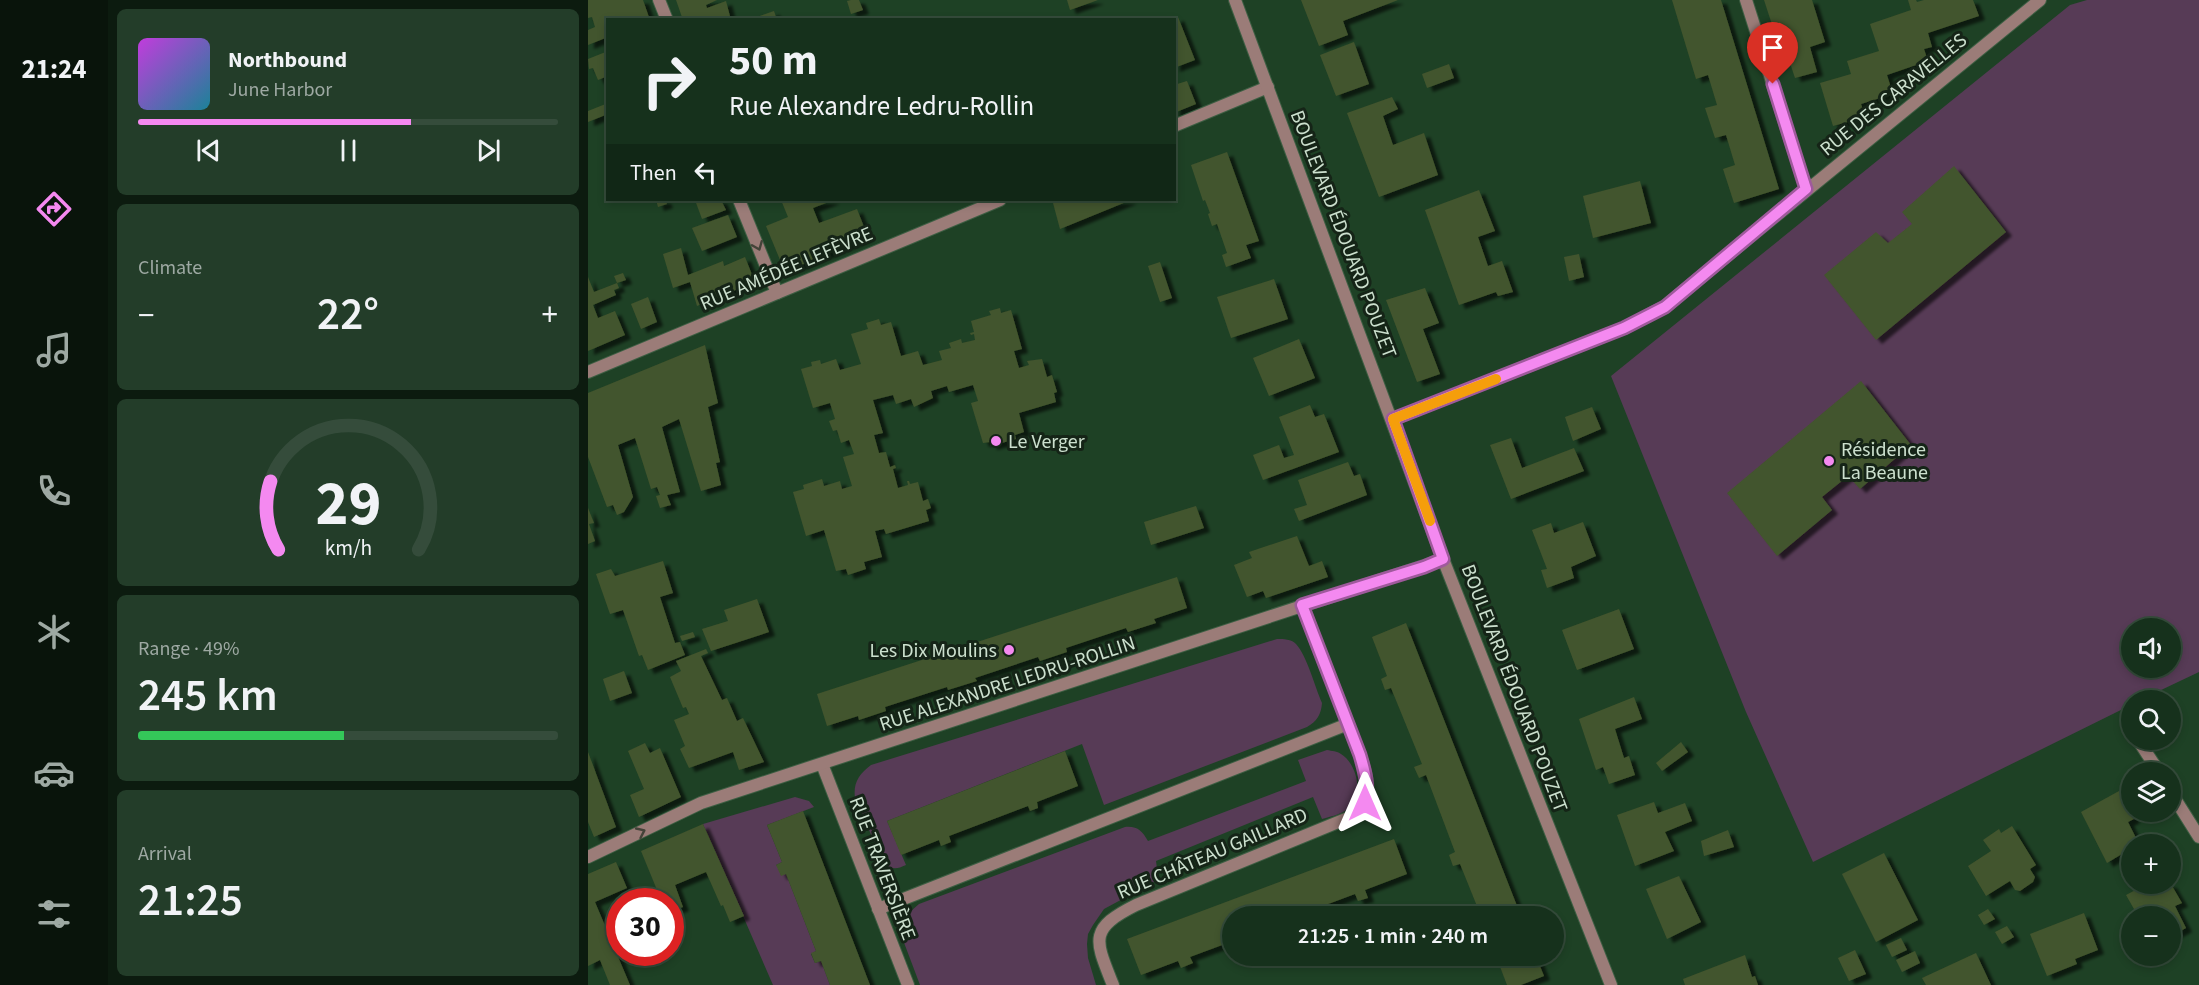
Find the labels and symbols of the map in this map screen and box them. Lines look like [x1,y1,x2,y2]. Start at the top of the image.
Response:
pin [1747,22,1798,84]
street label: RUE DES CARAVELLES [1814,27,1973,163]
street label: BOULEVARD ÉDOUARD POUZET [1283,106,1403,363]
street label: RUE AMÉDÉE LEFÈVRE [696,220,877,318]
one-way arrow [751,240,763,251]
place label: Le Verger [1008,428,1085,456]
marker: Le Verger [989,434,1003,448]
place label: Résidence La Beaune [1841,436,1928,487]
marker: Résidence La Beaune [1822,454,1836,468]
street label: BOULEVARD ÉDOUARD POUZET [1454,560,1574,817]
street label: RUE ALEXANDRE LEDRU-ROLLIN [876,629,1139,739]
place label: Les Dix Moulins [869,637,997,665]
marker: Les Dix Moulins [1002,643,1016,657]
position arrow [1333,771,1397,835]
street label: RUE TRAVERSIÈRE [842,792,922,944]
street label: RUE CHÂTEAU GAILLARD [1113,801,1312,907]
one-way arrow [634,828,645,840]
speed limit sign: 30 [606,888,684,966]

